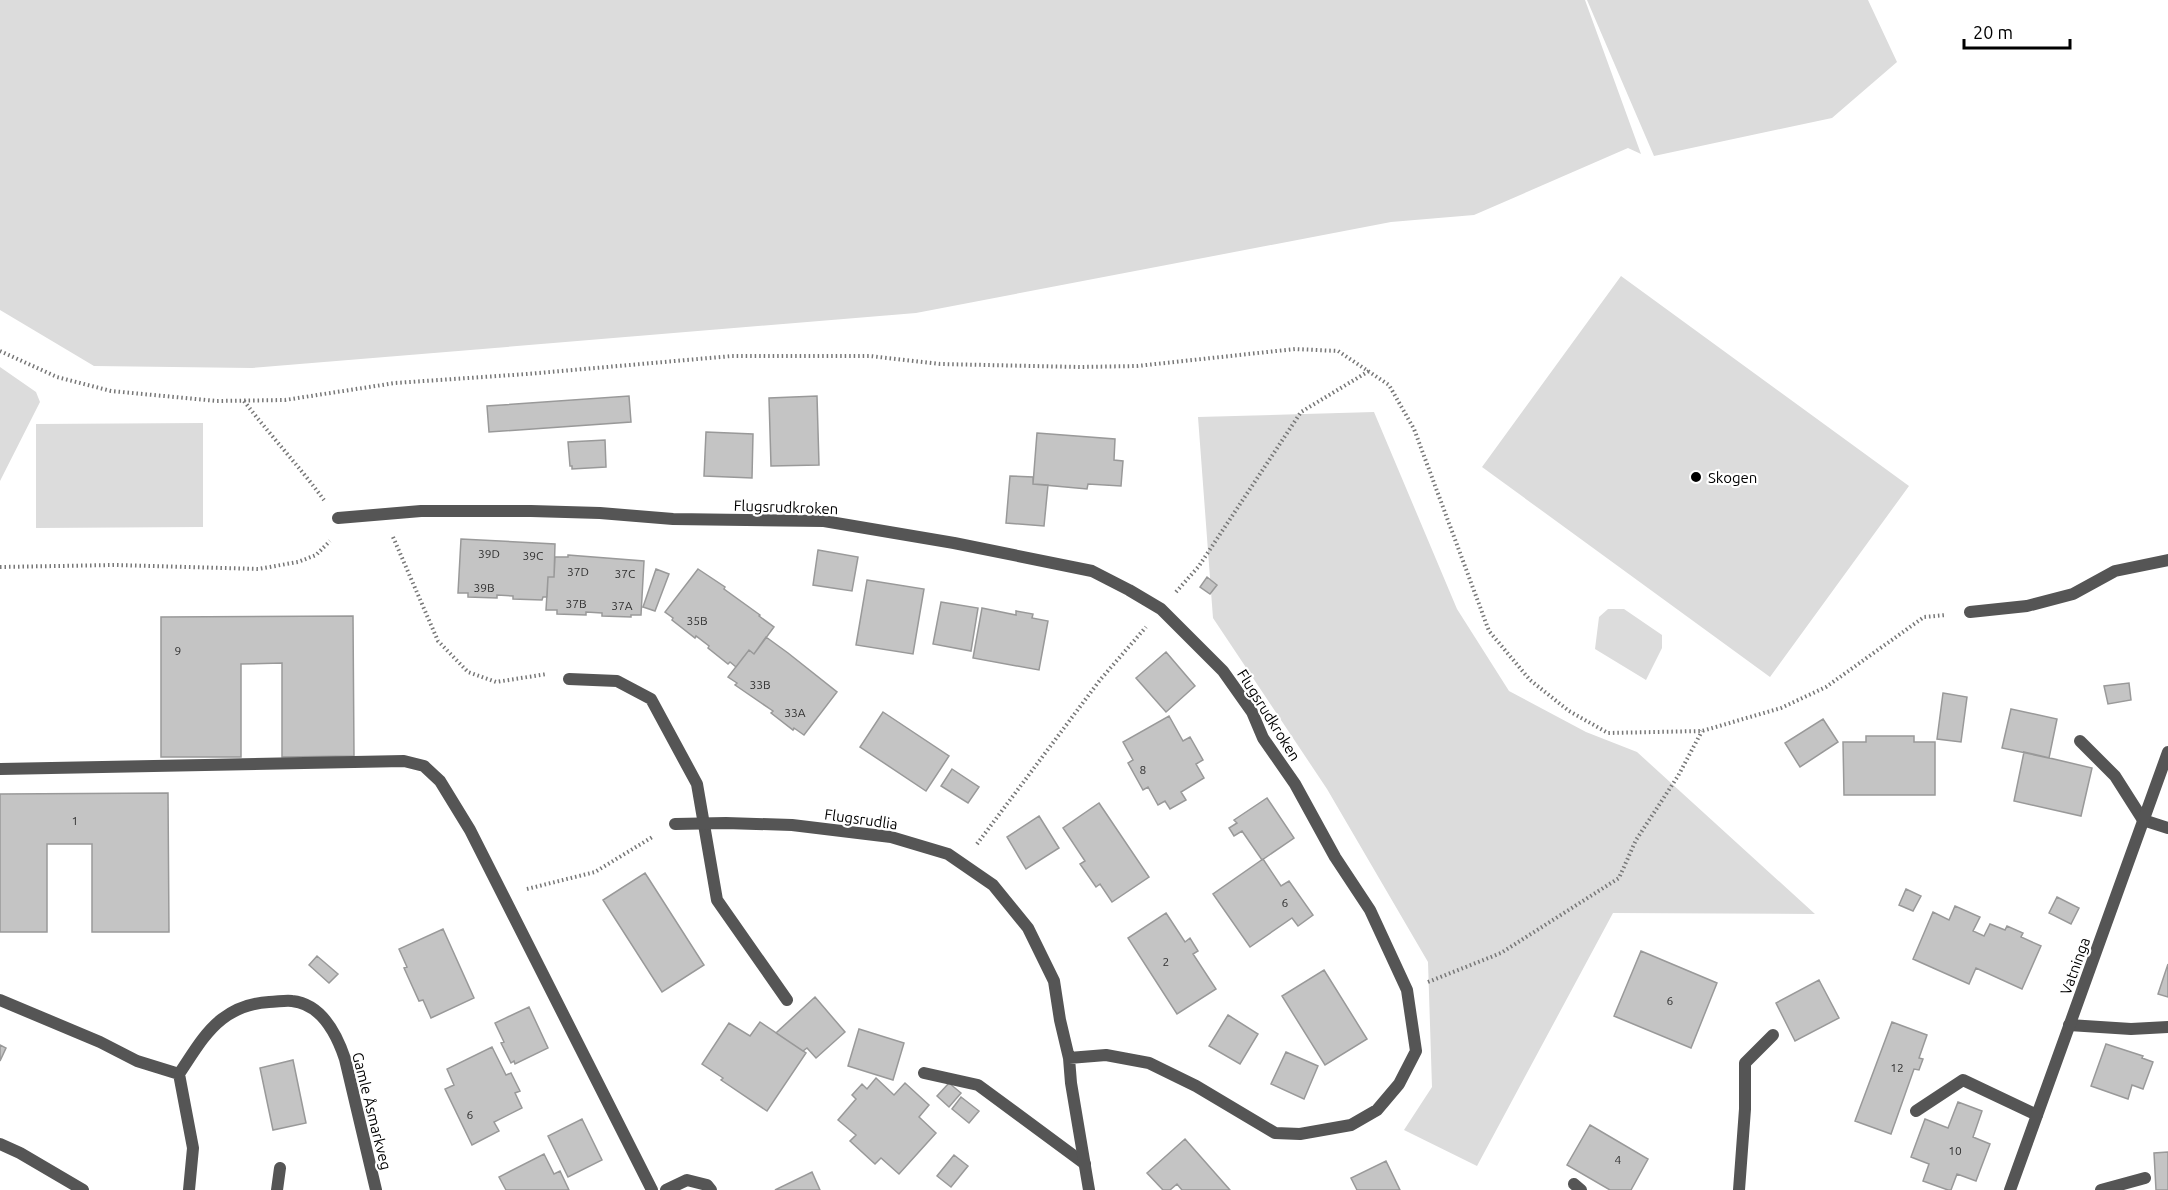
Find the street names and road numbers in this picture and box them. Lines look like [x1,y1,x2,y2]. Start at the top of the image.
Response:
street label: Flugsrudkroken [733,497,839,517]
street label: Flugsrudkroken [1234,666,1304,764]
street label: Flugsrudlia [823,805,899,833]
street label: Vatninga [2057,935,2093,997]
street label: Gamle Åsmarkveg [349,1050,395,1172]

